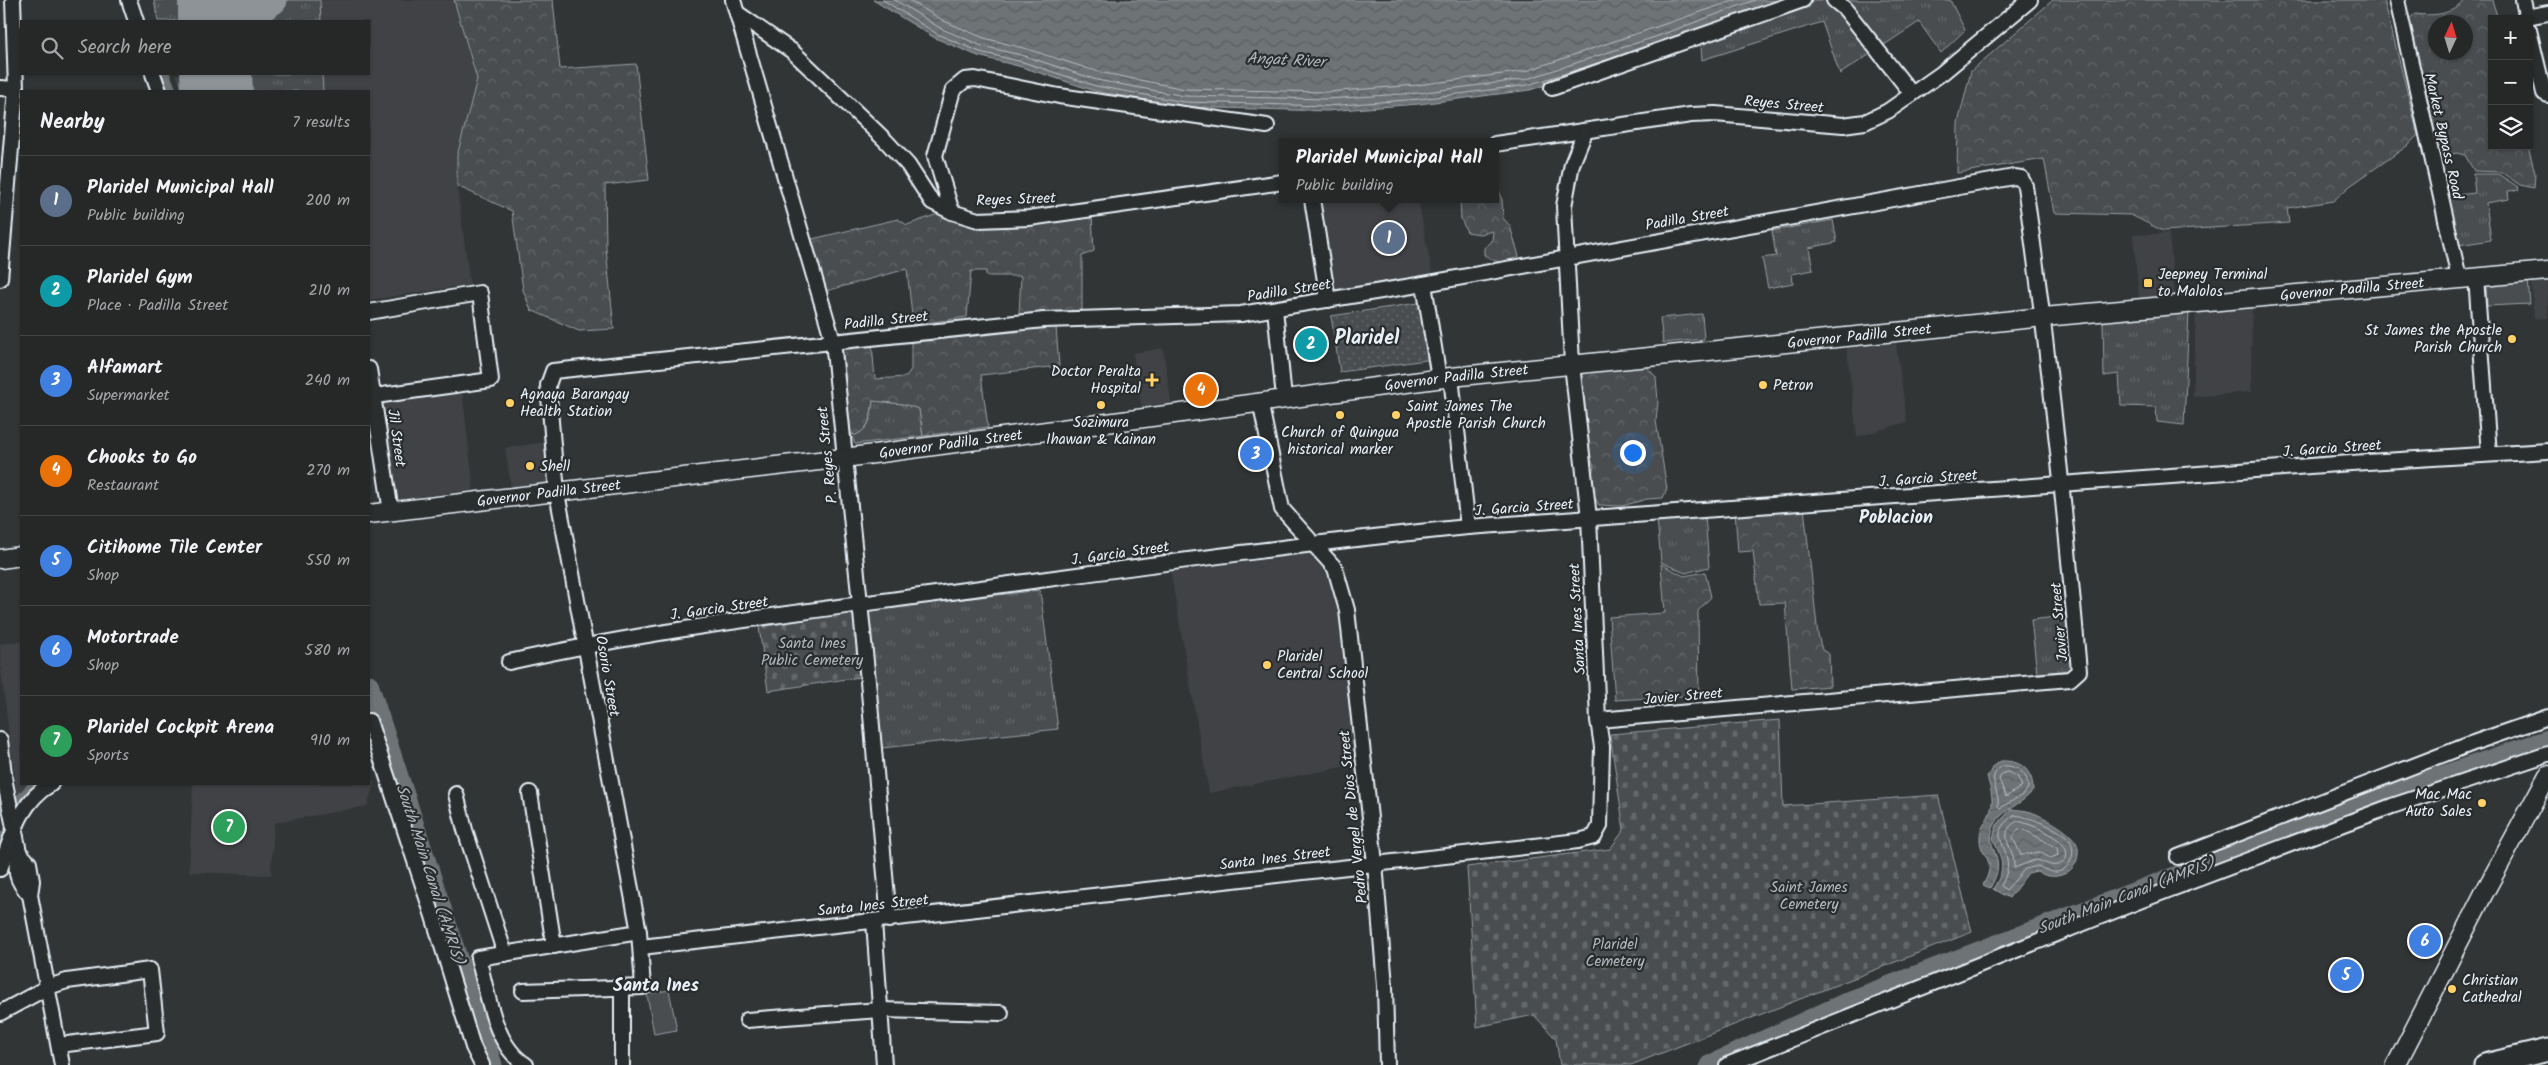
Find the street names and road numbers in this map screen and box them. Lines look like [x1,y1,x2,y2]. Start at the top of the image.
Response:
street label: Market Bypass Road [2417,71,2469,202]
street label: Reyes Street [1743,90,1825,120]
street label: Reyes Street [976,187,1056,213]
street label: Padilla Street [1643,200,1731,238]
street label: Governor Padilla Street [2279,271,2425,308]
street label: Padilla Street [1245,272,1333,309]
street label: Padilla Street [843,305,930,337]
street label: Governor Padilla Street [1786,317,1933,356]
street label: Governor Padilla Street [1383,358,1530,399]
street label: P. Reyes Street [811,405,845,505]
street label: Jil Street [380,408,412,469]
street label: Governor Padilla Street [878,423,1024,466]
street label: J. Garcia Street [2282,434,2383,464]
street label: J. Garcia Street [1878,464,1979,494]
street label: Governor Padilla Street [476,473,622,514]
street label: J. Garcia Street [1474,493,1575,523]
street label: J. Garcia Street [1069,535,1171,573]
street label: Santa Ines Street [1563,562,1593,675]
street label: Javier Street [2045,581,2075,663]
street label: J. Garcia Street [668,590,770,628]
street label: Osorio Street [588,634,626,719]
street label: Javier Street [1642,682,1724,712]
street label: Pedro Vergel de Dios Street [1333,729,1375,905]
street label: Santa Ines Street [1218,840,1332,878]
street label: Santa Ines Street [816,888,930,924]

